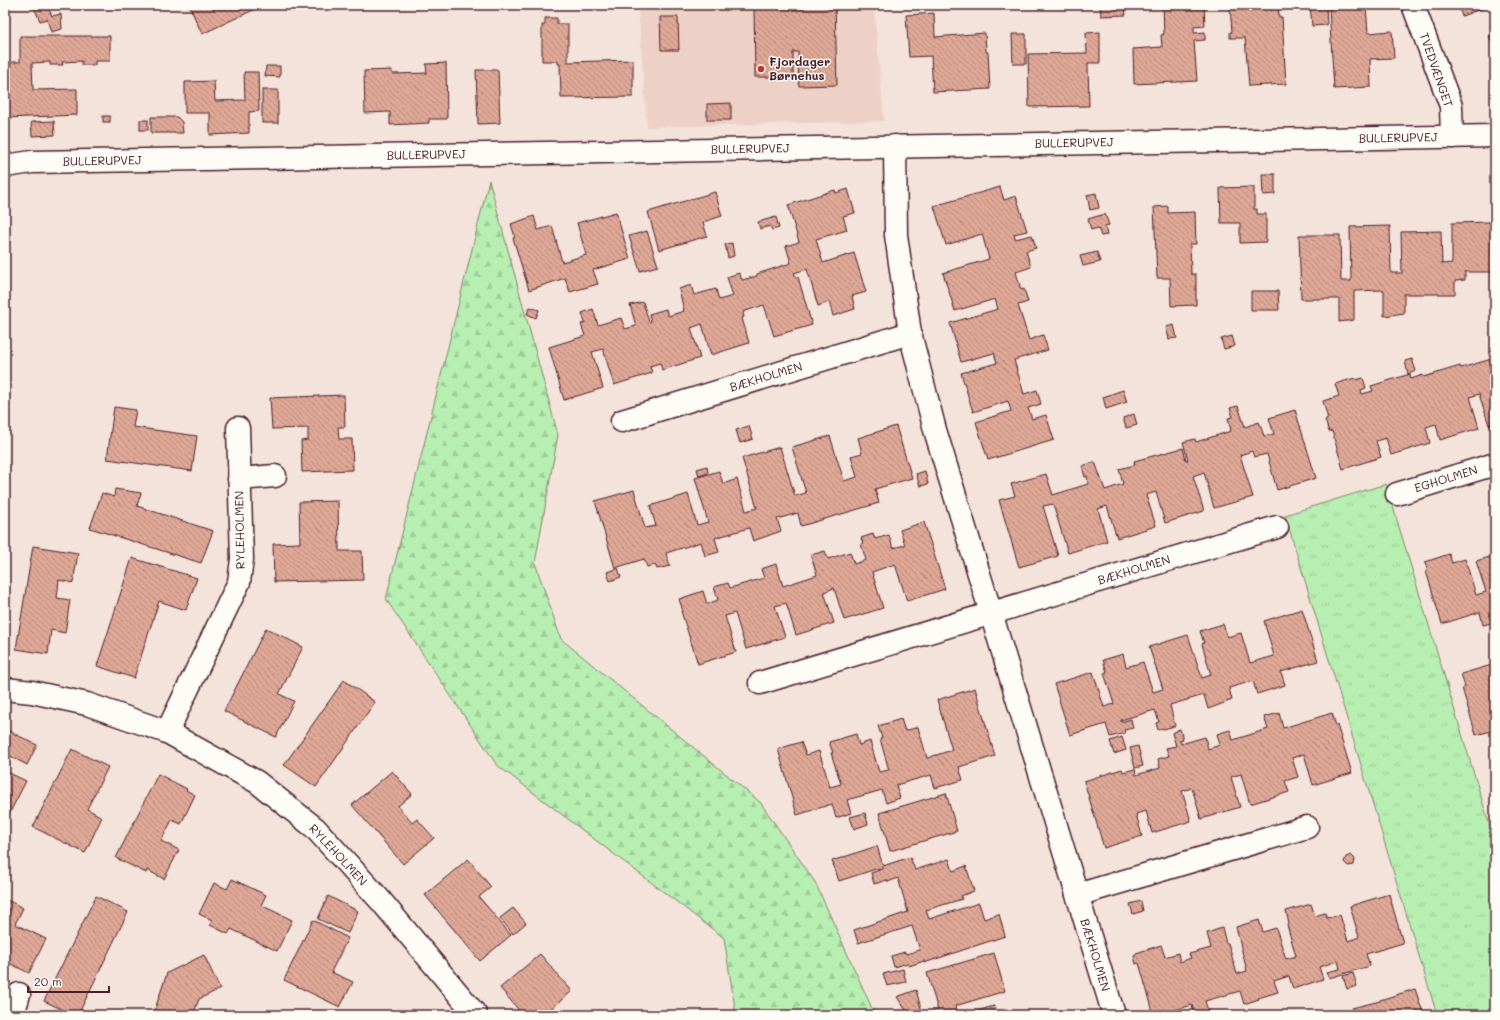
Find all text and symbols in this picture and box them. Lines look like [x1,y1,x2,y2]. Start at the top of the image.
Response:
street label: TVEDVÆNGET [1417,30,1457,109]
place label: Fjordager Børnehus [769,53,830,83]
marker: Fjordager Børnehus [756,64,766,74]
street label: BULLERUPVEJ [1358,128,1438,146]
street label: BULLERUPVEJ [1034,133,1114,151]
street label: BULLERUPVEJ [710,139,790,157]
street label: BULLERUPVEJ [386,145,466,163]
street label: BULLERUPVEJ [62,151,142,169]
street label: BÆKHOLMEN [727,357,804,395]
street label: EGHOLMEN [1412,461,1479,495]
street label: RYLEHOLMEN [230,491,248,569]
street label: BÆKHOLMEN [1095,550,1172,588]
street label: RYLEHOLMEN [306,820,371,888]
street label: BÆKHOLMEN [1077,916,1115,993]
scale bar [28,968,109,994]
text: 20 m [34,973,62,989]

